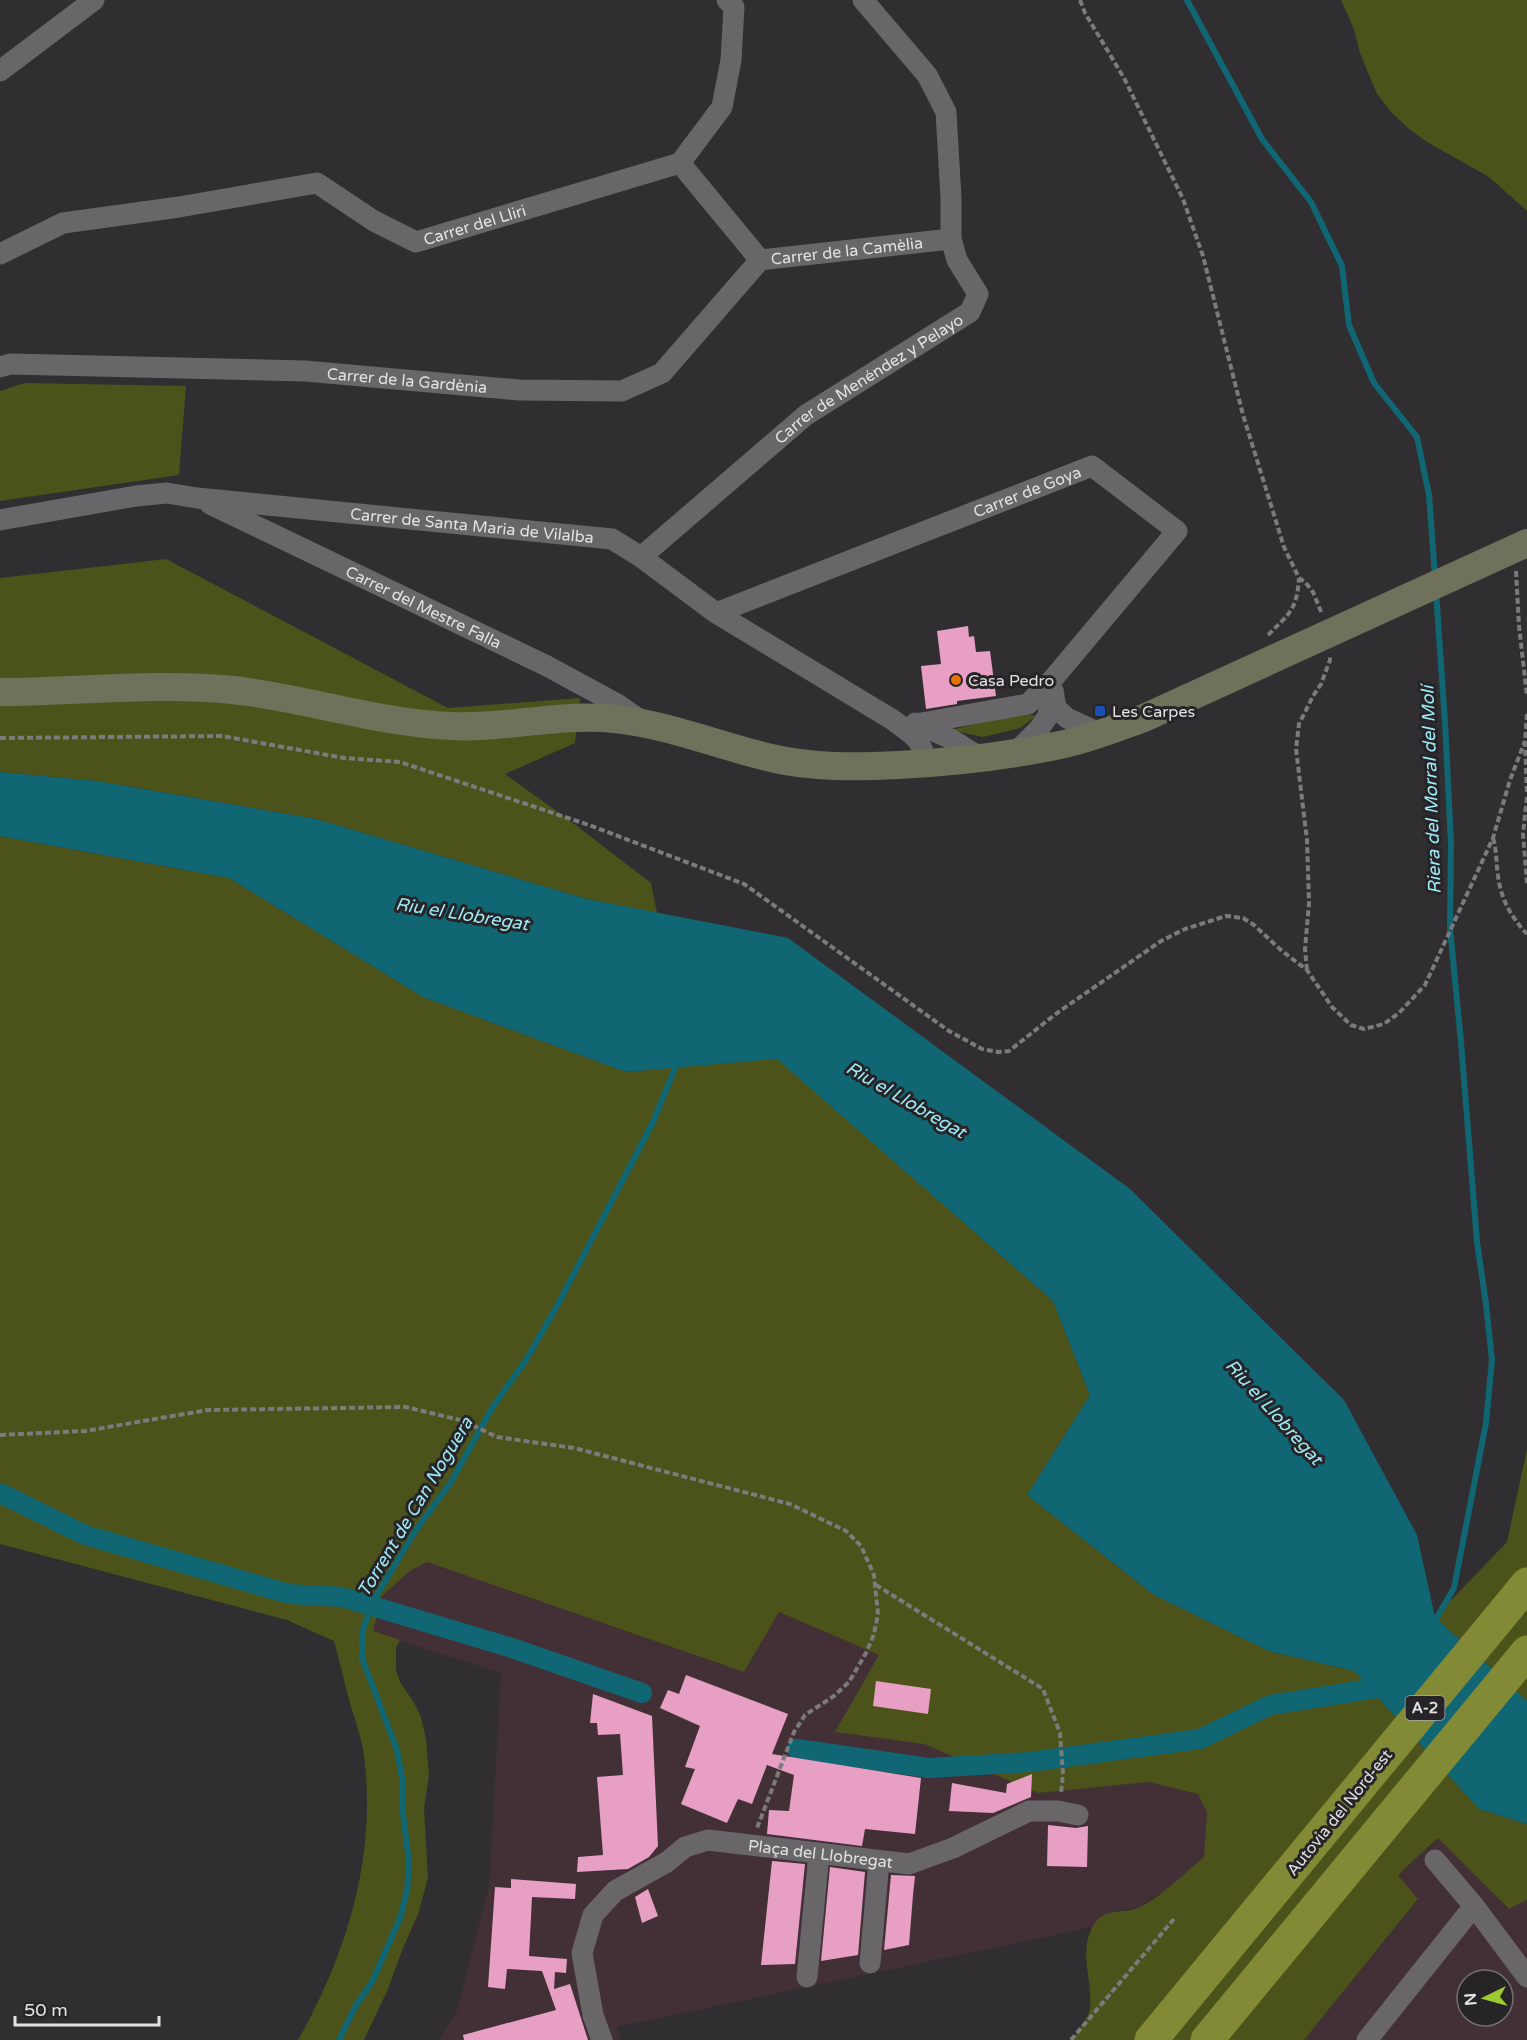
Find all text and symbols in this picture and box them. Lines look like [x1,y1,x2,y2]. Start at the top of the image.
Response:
street label: Carrer del Lliri [421,201,529,250]
street label: Carrer de la Camèlia [770,233,924,270]
street label: Carrer de Menéndez y Pelayo [771,310,967,449]
street label: Carrer de la Gardènia [326,364,488,398]
street label: Carrer de Goya [971,462,1084,522]
street label: Carrer de Santa Maria de Vilalba [349,504,595,548]
street label: Carrer del Mestre Falla [342,562,504,654]
place label: Casa Pedro [968,671,1054,691]
marker: Casa Pedro [949,673,963,687]
water label: Riera del Morral del Molí [1416,682,1446,895]
place label: Les Carpes [1112,702,1195,722]
marker: Les Carpes [1093,704,1107,718]
water label: Riu el Llobregat [394,893,532,936]
water label: Riu el Llobregat [842,1057,972,1144]
water label: Riu el Llobregat [1221,1355,1329,1471]
water label: Torrent de Can Noguera [353,1412,478,1601]
road number: A-2 [1406,1696,1444,1720]
street label: Autovia del Nord-est [1283,1745,1397,1880]
street label: Plaça del Llobregat [747,1836,894,1873]
north arrow [1455,1968,1515,2028]
scale bar [15,1989,159,2027]
text: N [1461,1992,1482,2006]
text: 50 m [24,1999,68,2021]

